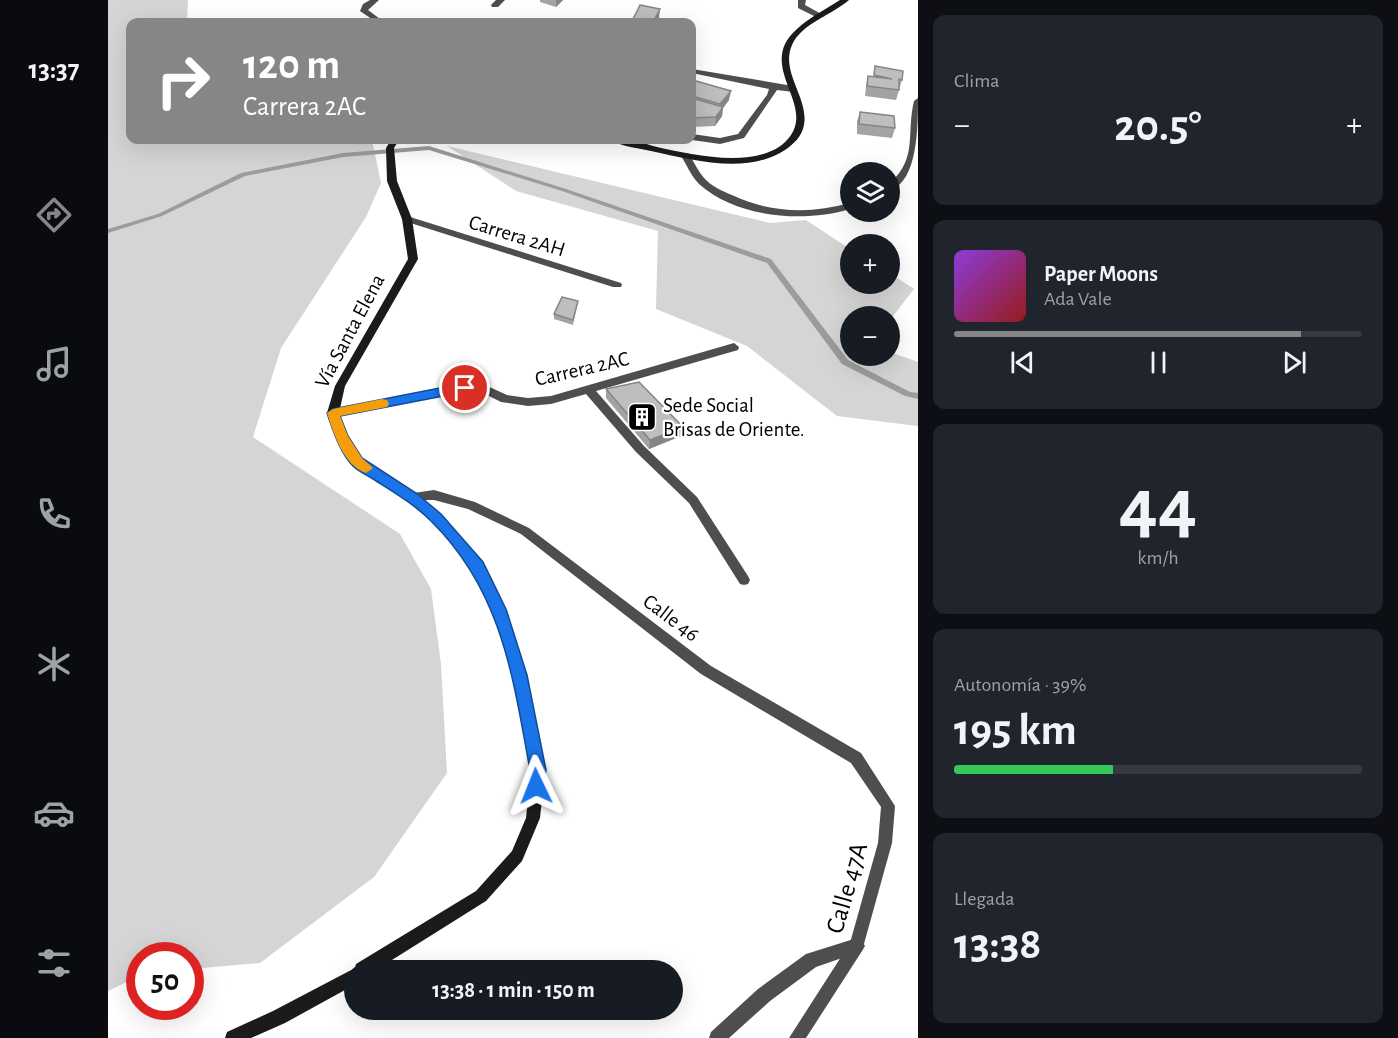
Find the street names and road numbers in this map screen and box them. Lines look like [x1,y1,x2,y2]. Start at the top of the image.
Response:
street label: Carrera 2AH [466,211,568,261]
street label: Vía Santa Elena [311,271,389,391]
street label: Carrera 2AC [533,348,631,390]
street label: Calle 46 [639,590,703,646]
street label: Calle 47A [822,840,872,936]

